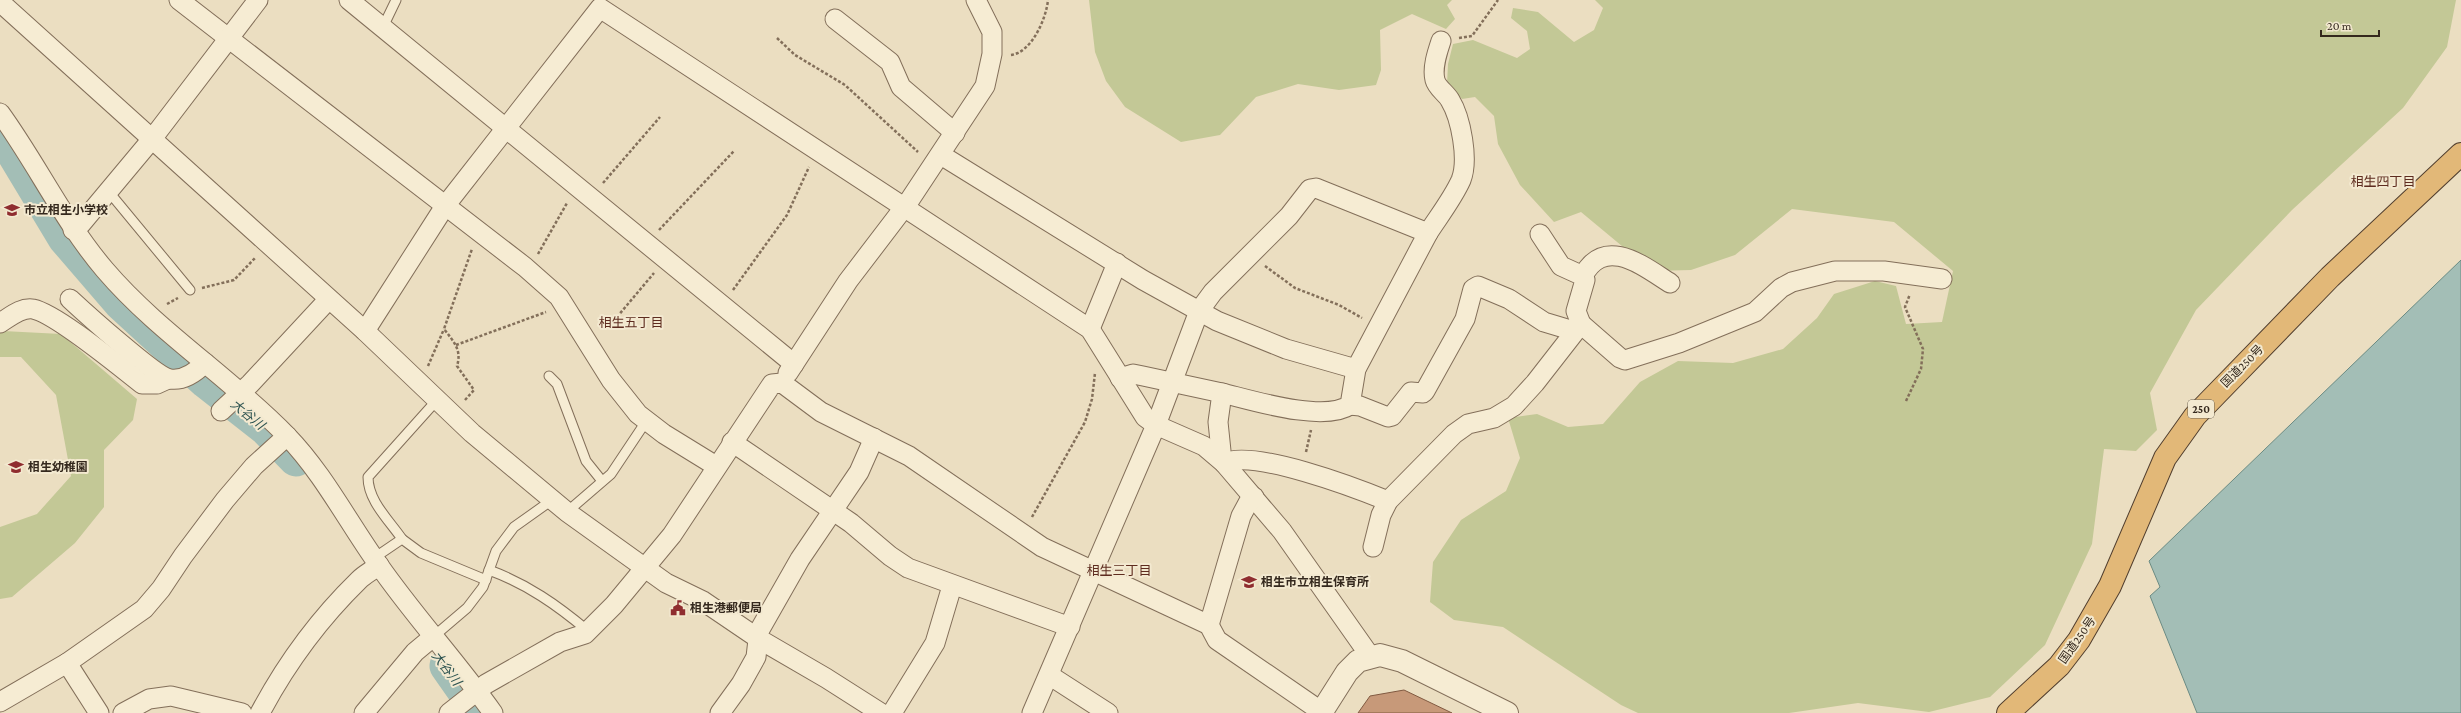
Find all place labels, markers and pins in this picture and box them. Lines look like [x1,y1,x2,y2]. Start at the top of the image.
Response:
school or university icon: 市立相生小学校 [3,201,21,219]
place label: 市立相生小学校 [24,203,108,217]
school or university icon: 相生幼稚園 [7,458,25,476]
place label: 相生幼稚園 [28,460,88,474]
school or university icon: 相生市立相生保育所 [1240,573,1258,591]
place label: 相生市立相生保育所 [1261,575,1369,589]
public building icon: 相生港郵便局 [669,599,687,617]
place label: 相生港郵便局 [690,601,762,615]

